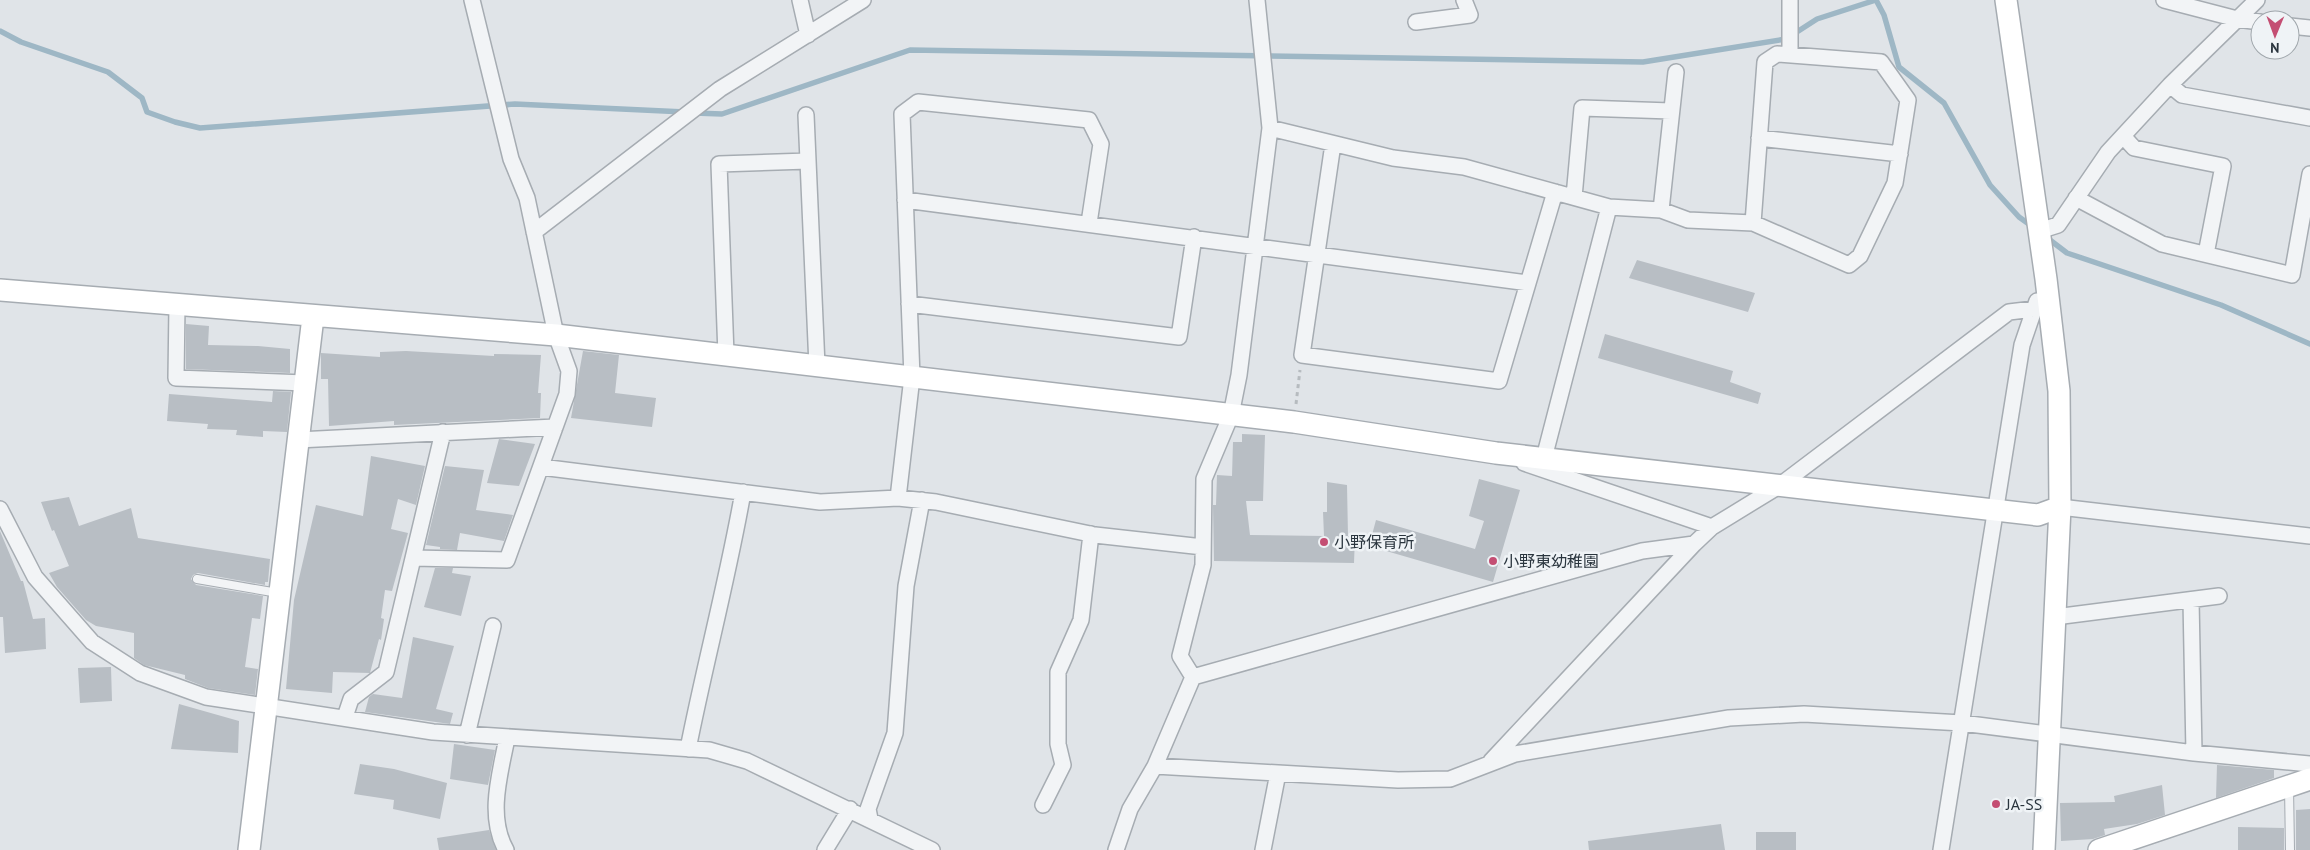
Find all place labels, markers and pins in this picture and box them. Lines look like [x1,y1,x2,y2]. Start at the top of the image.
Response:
place label: 小野保育所 [1334,532,1414,552]
marker: 小野保育所 [1318,536,1330,548]
place label: 小野東幼稚園 [1503,551,1599,571]
marker: 小野東幼稚園 [1487,555,1499,567]
place label: JA-SS [2005,794,2042,814]
marker: JA-SS [1990,798,2002,810]

